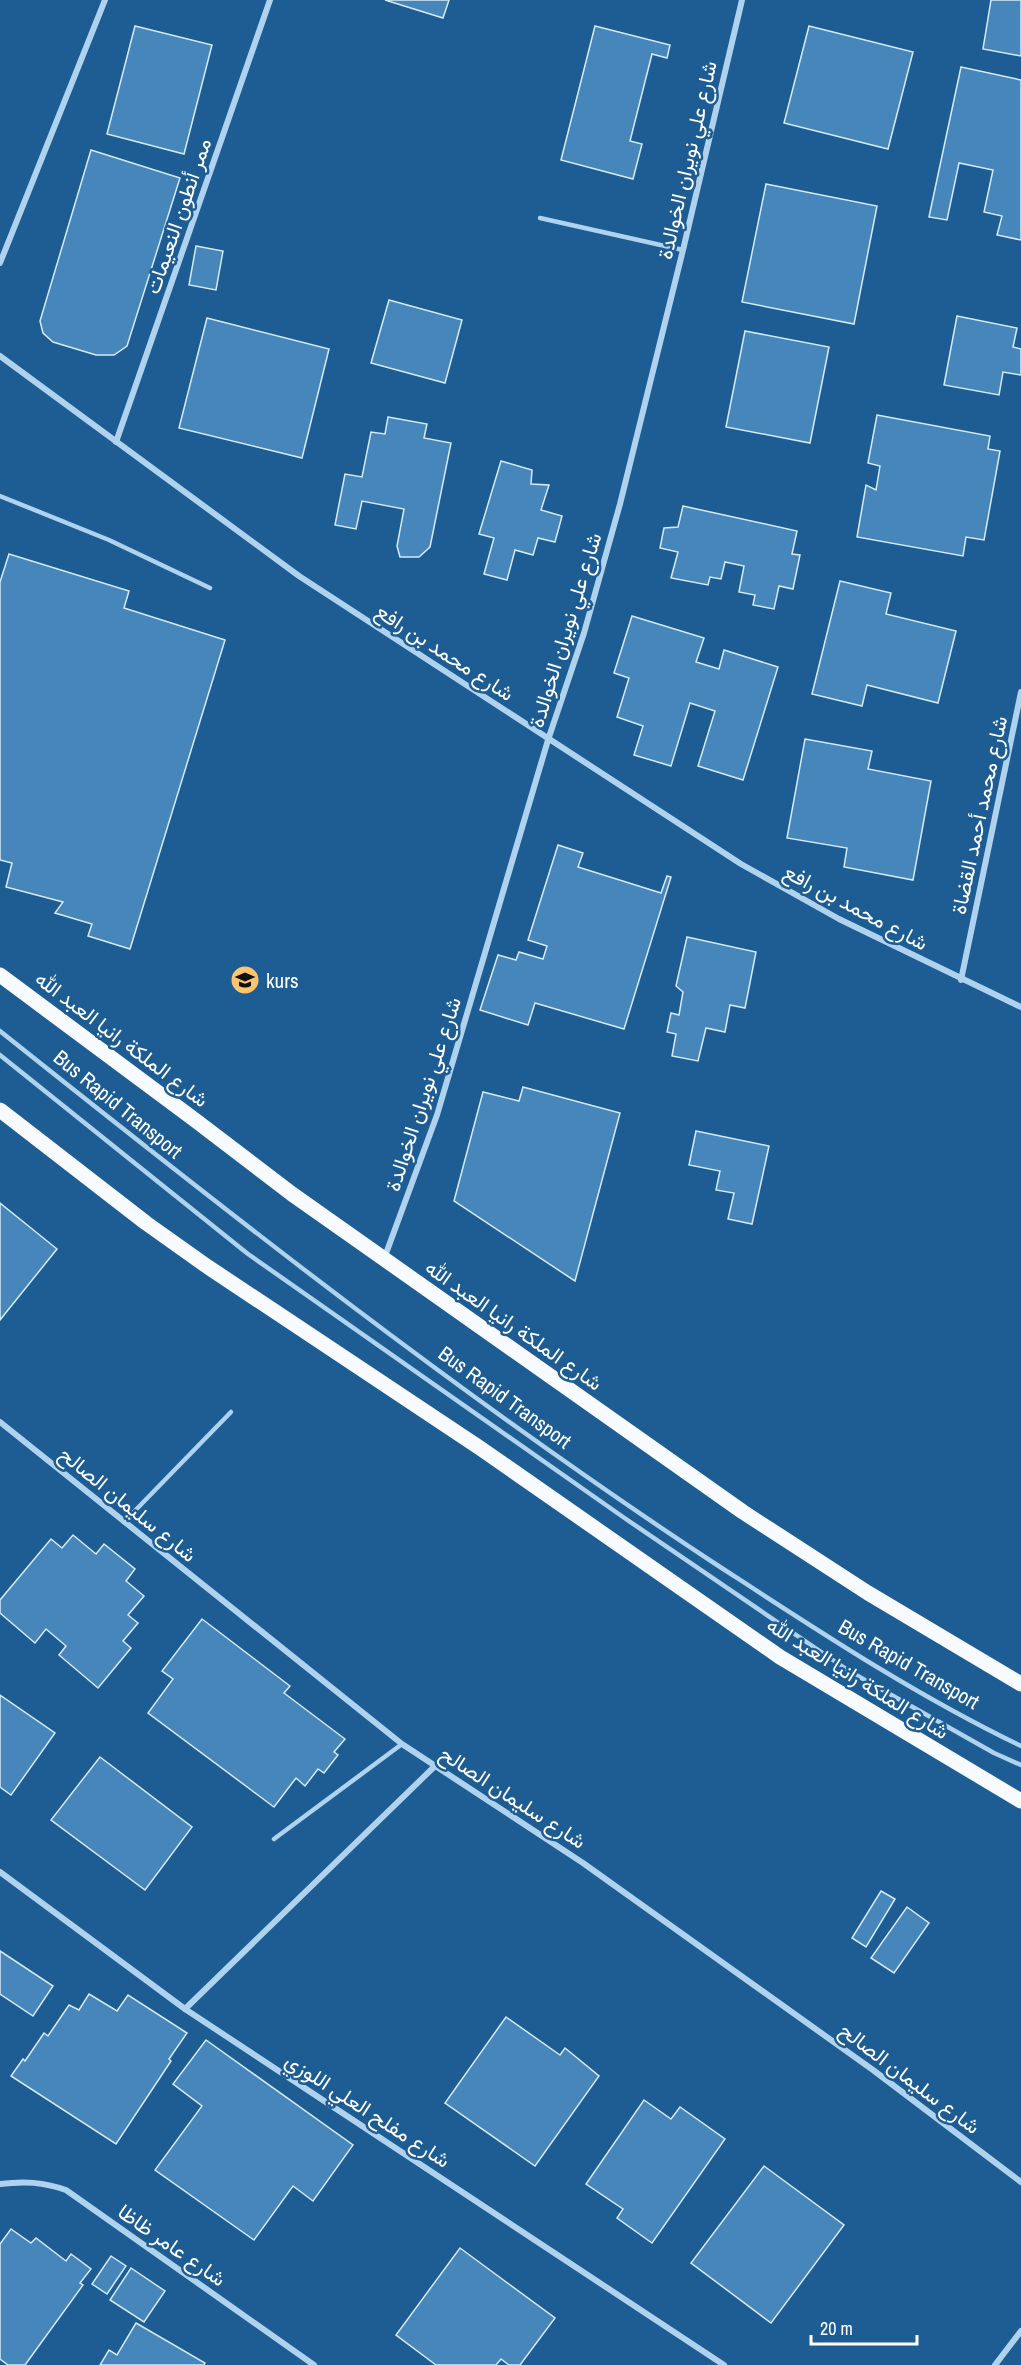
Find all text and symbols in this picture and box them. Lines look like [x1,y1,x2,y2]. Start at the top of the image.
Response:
street label: شارع علي نويران الخوالدة [650,58,727,263]
street label: ممر أنطون النعيمات [138,134,218,298]
street label: شارع علي نويران الخوالدة [522,529,611,732]
street label: شارع محمد بن رافع [370,596,520,708]
street label: شارع محمد أحمد القضاة [944,713,1014,917]
street label: شارع محمد بن رافع [779,857,933,957]
street label: شارع الملكة رانيا العبد الله [29,964,215,1114]
school or university icon: kurs [229,964,261,996]
place label: kurs [266,966,299,995]
street label: شارع علي نويران الخوالدة [378,993,471,1196]
street label: Bus Rapid Transport [47,1043,189,1165]
street label: شارع الملكة رانيا العبد الله [420,1253,608,1397]
street label: Bus Rapid Transport [433,1339,578,1455]
street label: شارع سليمان الصالح [53,1439,203,1569]
street label: شارع الملكة رانيا العبد الله [761,1610,955,1746]
street label: Bus Rapid Transport [833,1612,985,1716]
street label: شارع سليمان الصالح [434,1739,592,1855]
street label: شارع سليمان الصالح [834,2015,986,2141]
street label: شارع مفلح العلي اللوزي [278,2046,456,2177]
street label: شارع عامر ظاظا [112,2197,232,2293]
scale bar [811,2308,918,2346]
text: 20 m [820,2316,853,2341]

